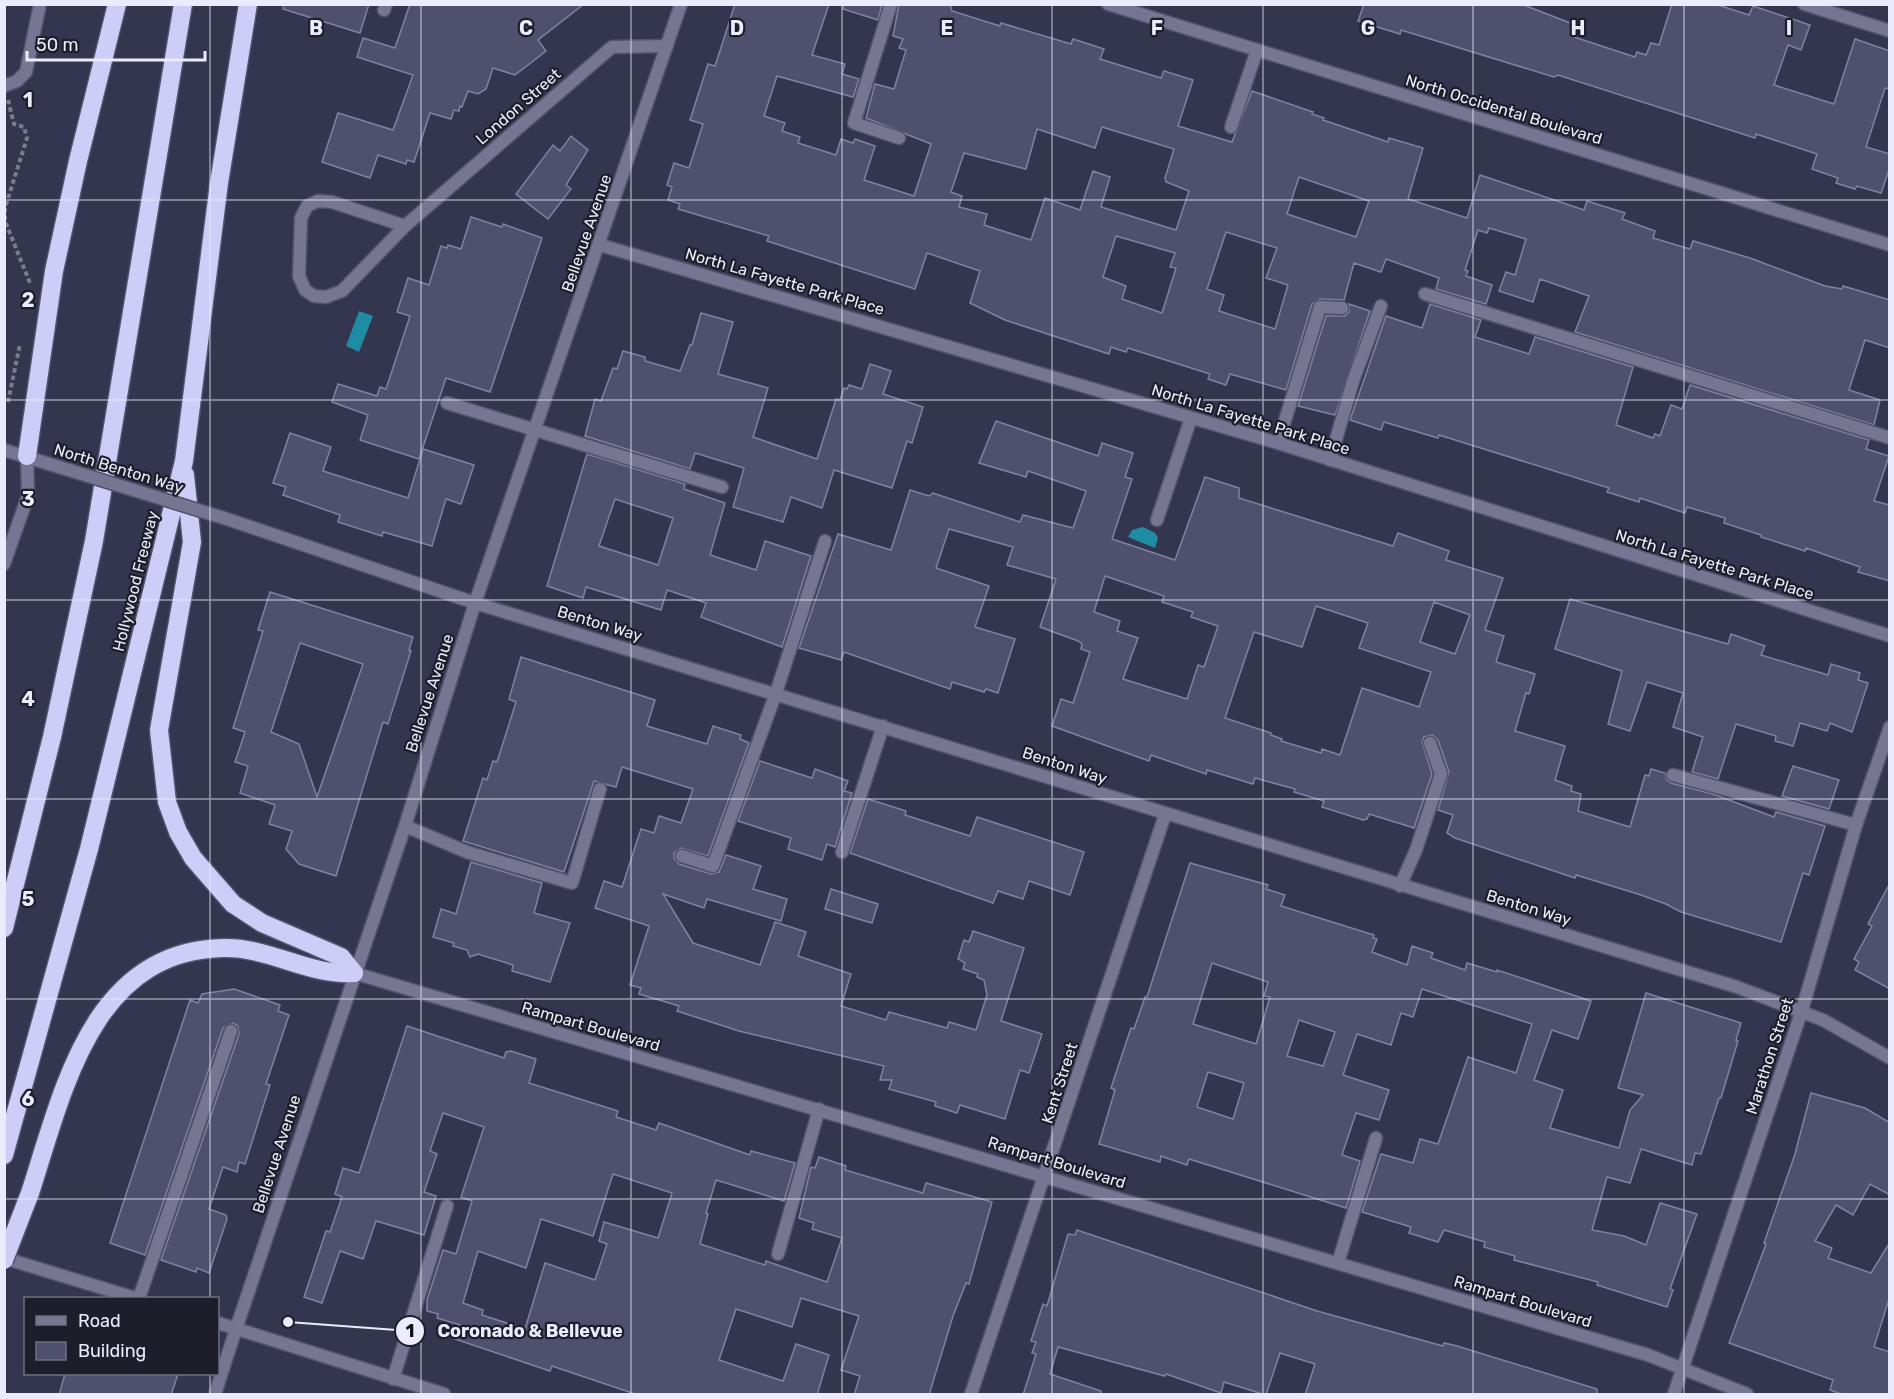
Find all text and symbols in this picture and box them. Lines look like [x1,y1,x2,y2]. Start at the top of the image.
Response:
text: B [309,16,323,40]
text: C [519,16,533,40]
text: D [730,16,744,40]
text: E [941,16,953,40]
text: F [1151,16,1163,40]
text: G [1361,16,1375,40]
text: H [1571,16,1585,40]
text: I [1786,16,1792,40]
scale bar [27,24,206,62]
text: 50 m [36,34,79,56]
street label: London Street [472,64,565,148]
street label: North Occidental Boulevard [1403,70,1604,148]
text: 1 [23,88,33,112]
street label: Bellevue Avenue [557,172,616,294]
street label: North La Fayette Park Place [683,244,887,319]
text: 2 [22,288,35,312]
street label: North La Fayette Park Place [1149,380,1352,459]
street label: North Benton Way [52,440,186,497]
text: 3 [21,487,35,511]
street label: Hollywood Freeway [109,509,162,654]
street label: North La Fayette Park Place [1613,525,1816,604]
street label: Benton Way [555,602,645,645]
street label: Bellevue Avenue [401,632,458,755]
text: 4 [21,687,35,711]
street label: Benton Way [1020,743,1110,788]
street label: Benton Way [1484,886,1574,929]
text: 5 [22,887,35,911]
street label: Marathon Street [1742,996,1797,1117]
street label: Rampart Boulevard [519,998,662,1055]
street label: Kent Street [1037,1040,1082,1126]
text: 6 [21,1087,35,1111]
street label: Bellevue Avenue [248,1093,305,1216]
street label: Rampart Boulevard [986,1132,1128,1192]
street label: Rampart Boulevard [1452,1271,1594,1331]
legend [24,1297,219,1375]
text: Road [78,1310,121,1332]
callout: Coronado & Bellevue [395,1313,634,1349]
text: 1 [406,1320,414,1342]
text: Coronado & Bellevue [437,1320,623,1342]
text: Building [78,1340,146,1362]

